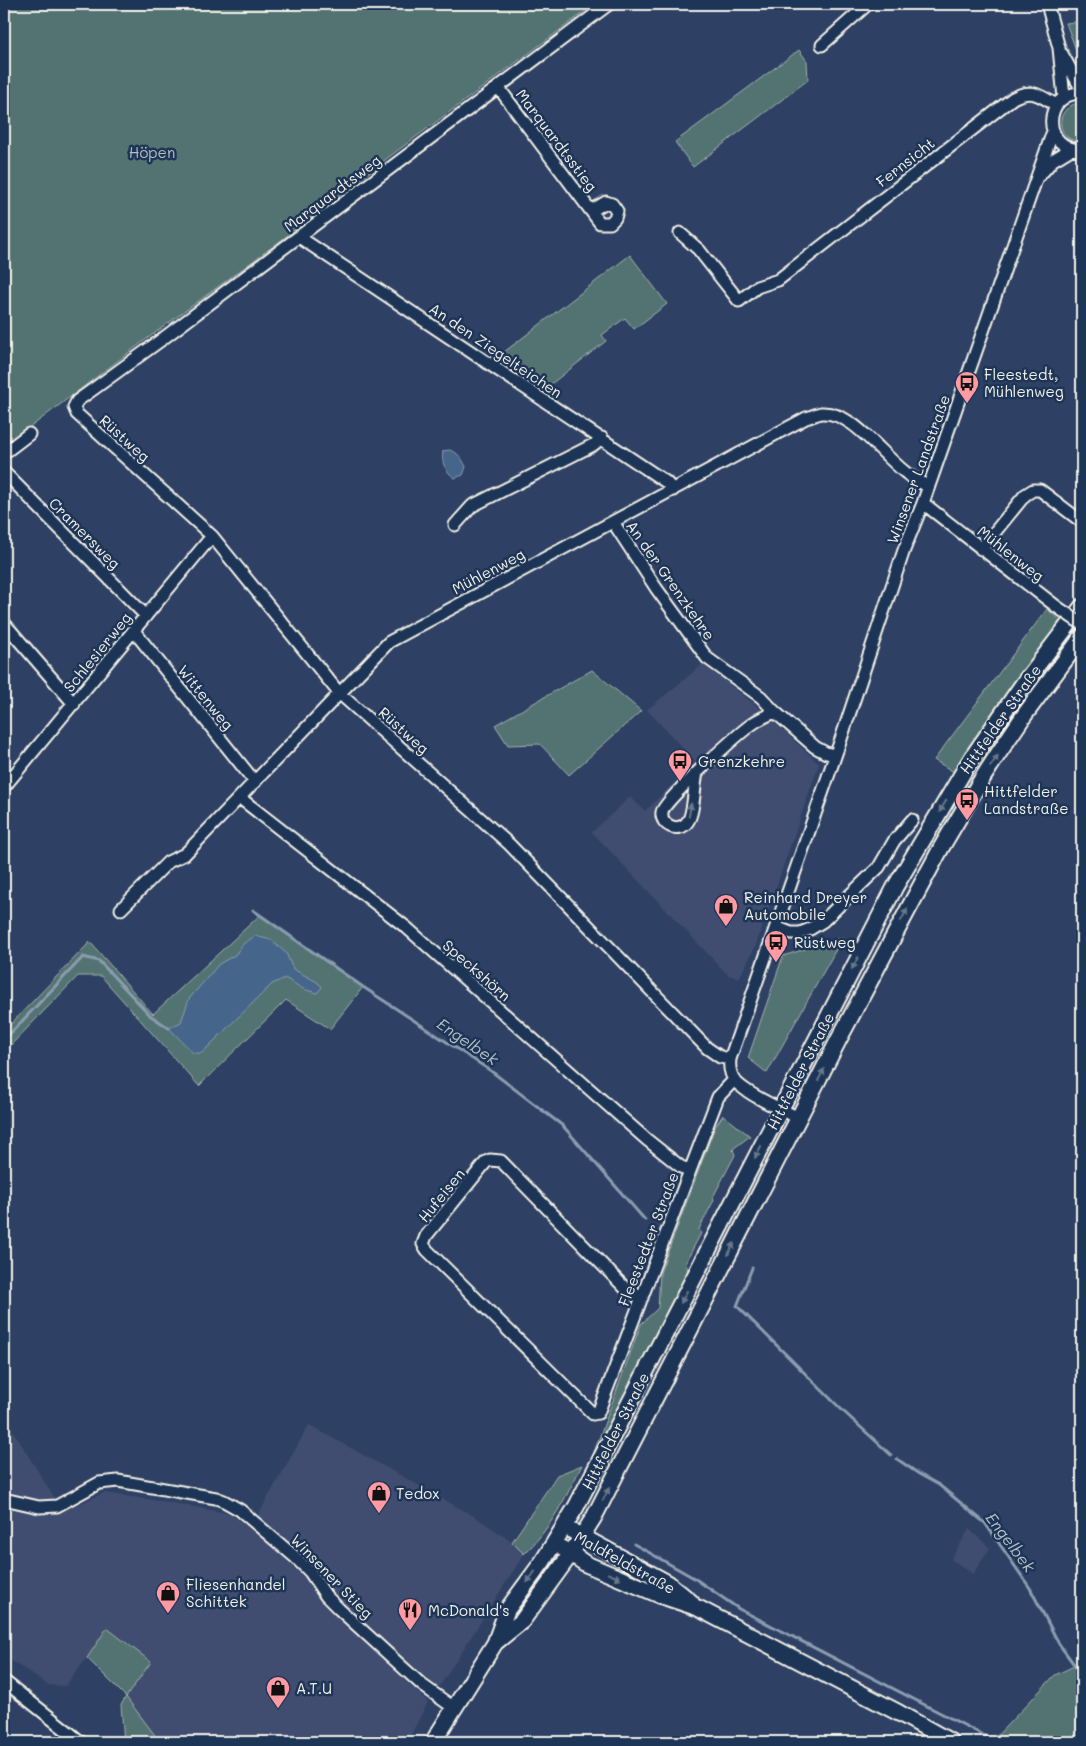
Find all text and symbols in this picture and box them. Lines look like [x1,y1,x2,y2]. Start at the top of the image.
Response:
street label: Marquardtsstieg [512,85,602,196]
street label: Fernsicht [872,133,938,191]
park label: Höpen [129,142,175,162]
street label: Marquardtsweg [279,150,385,236]
street label: An den Ziegelteichen [426,298,566,402]
place label: Fleestedt, Mühlenweg [984,364,1064,401]
bus stop icon: Fleestedt, Mühlenweg [954,370,980,404]
street label: Winsener Landstraße [882,392,954,546]
street label: Rüstweg [96,410,155,466]
street label: Cramersweg [45,493,125,573]
street label: An der Grenzkehre [622,516,720,644]
street label: Mühlenweg [973,521,1049,586]
street label: Mühlenweg [448,543,528,599]
street label: Schlesierweg [59,608,136,696]
street label: Wittenweg [174,660,239,734]
street label: Hittfelder Straße [955,660,1045,778]
street label: Rüstweg [375,702,434,758]
bus stop icon: Grenzkehre [667,748,693,782]
place label: Grenzkehre [698,751,785,771]
one-way arrow [989,754,998,768]
place label: Hittfelder Landstraße [984,781,1069,818]
bus stop icon: Hittfelder Landstraße [954,787,980,821]
one-way arrow [939,799,948,812]
one-way arrow [687,802,695,818]
place label: Reinhard Dreyer Automobile [744,887,867,924]
shop icon: Reinhard Dreyer Automobile [713,893,739,927]
one-way arrow [900,908,908,922]
bus stop icon: Rüstweg [763,929,789,963]
place label: Rüstweg [794,932,856,952]
street label: Speckshörn [439,935,515,1005]
one-way arrow [851,956,859,970]
street label: Hittfelder Straße [762,1009,838,1133]
water label: Engelbek [433,1013,503,1070]
one-way arrow [817,1067,825,1082]
one-way arrow [754,1145,762,1160]
street label: Hufeisen [413,1164,469,1226]
street label: Fleestedter Straße [613,1169,683,1309]
one-way arrow [727,1242,735,1257]
one-way arrow [680,1290,688,1304]
street label: Hittfelder Straße [577,1369,653,1493]
shop icon: Tedox [366,1480,392,1514]
place label: Tedox [396,1483,440,1503]
one-way arrow [602,1487,610,1501]
water label: Engelbek [982,1508,1041,1577]
street label: Maldfeldstraße [571,1526,679,1598]
street label: Winsener Stieg [287,1529,378,1623]
one-way arrow [526,1570,536,1584]
one-way arrow [607,1572,621,1580]
place label: Fliesenhandel Schittek [186,1574,286,1611]
shop icon: Fliesenhandel Schittek [155,1580,181,1614]
restaurant icon: McDonald's [397,1597,423,1631]
place label: McDonald's [428,1600,510,1620]
shop icon: A.T.U [265,1675,291,1709]
place label: A.T.U [296,1678,332,1698]

